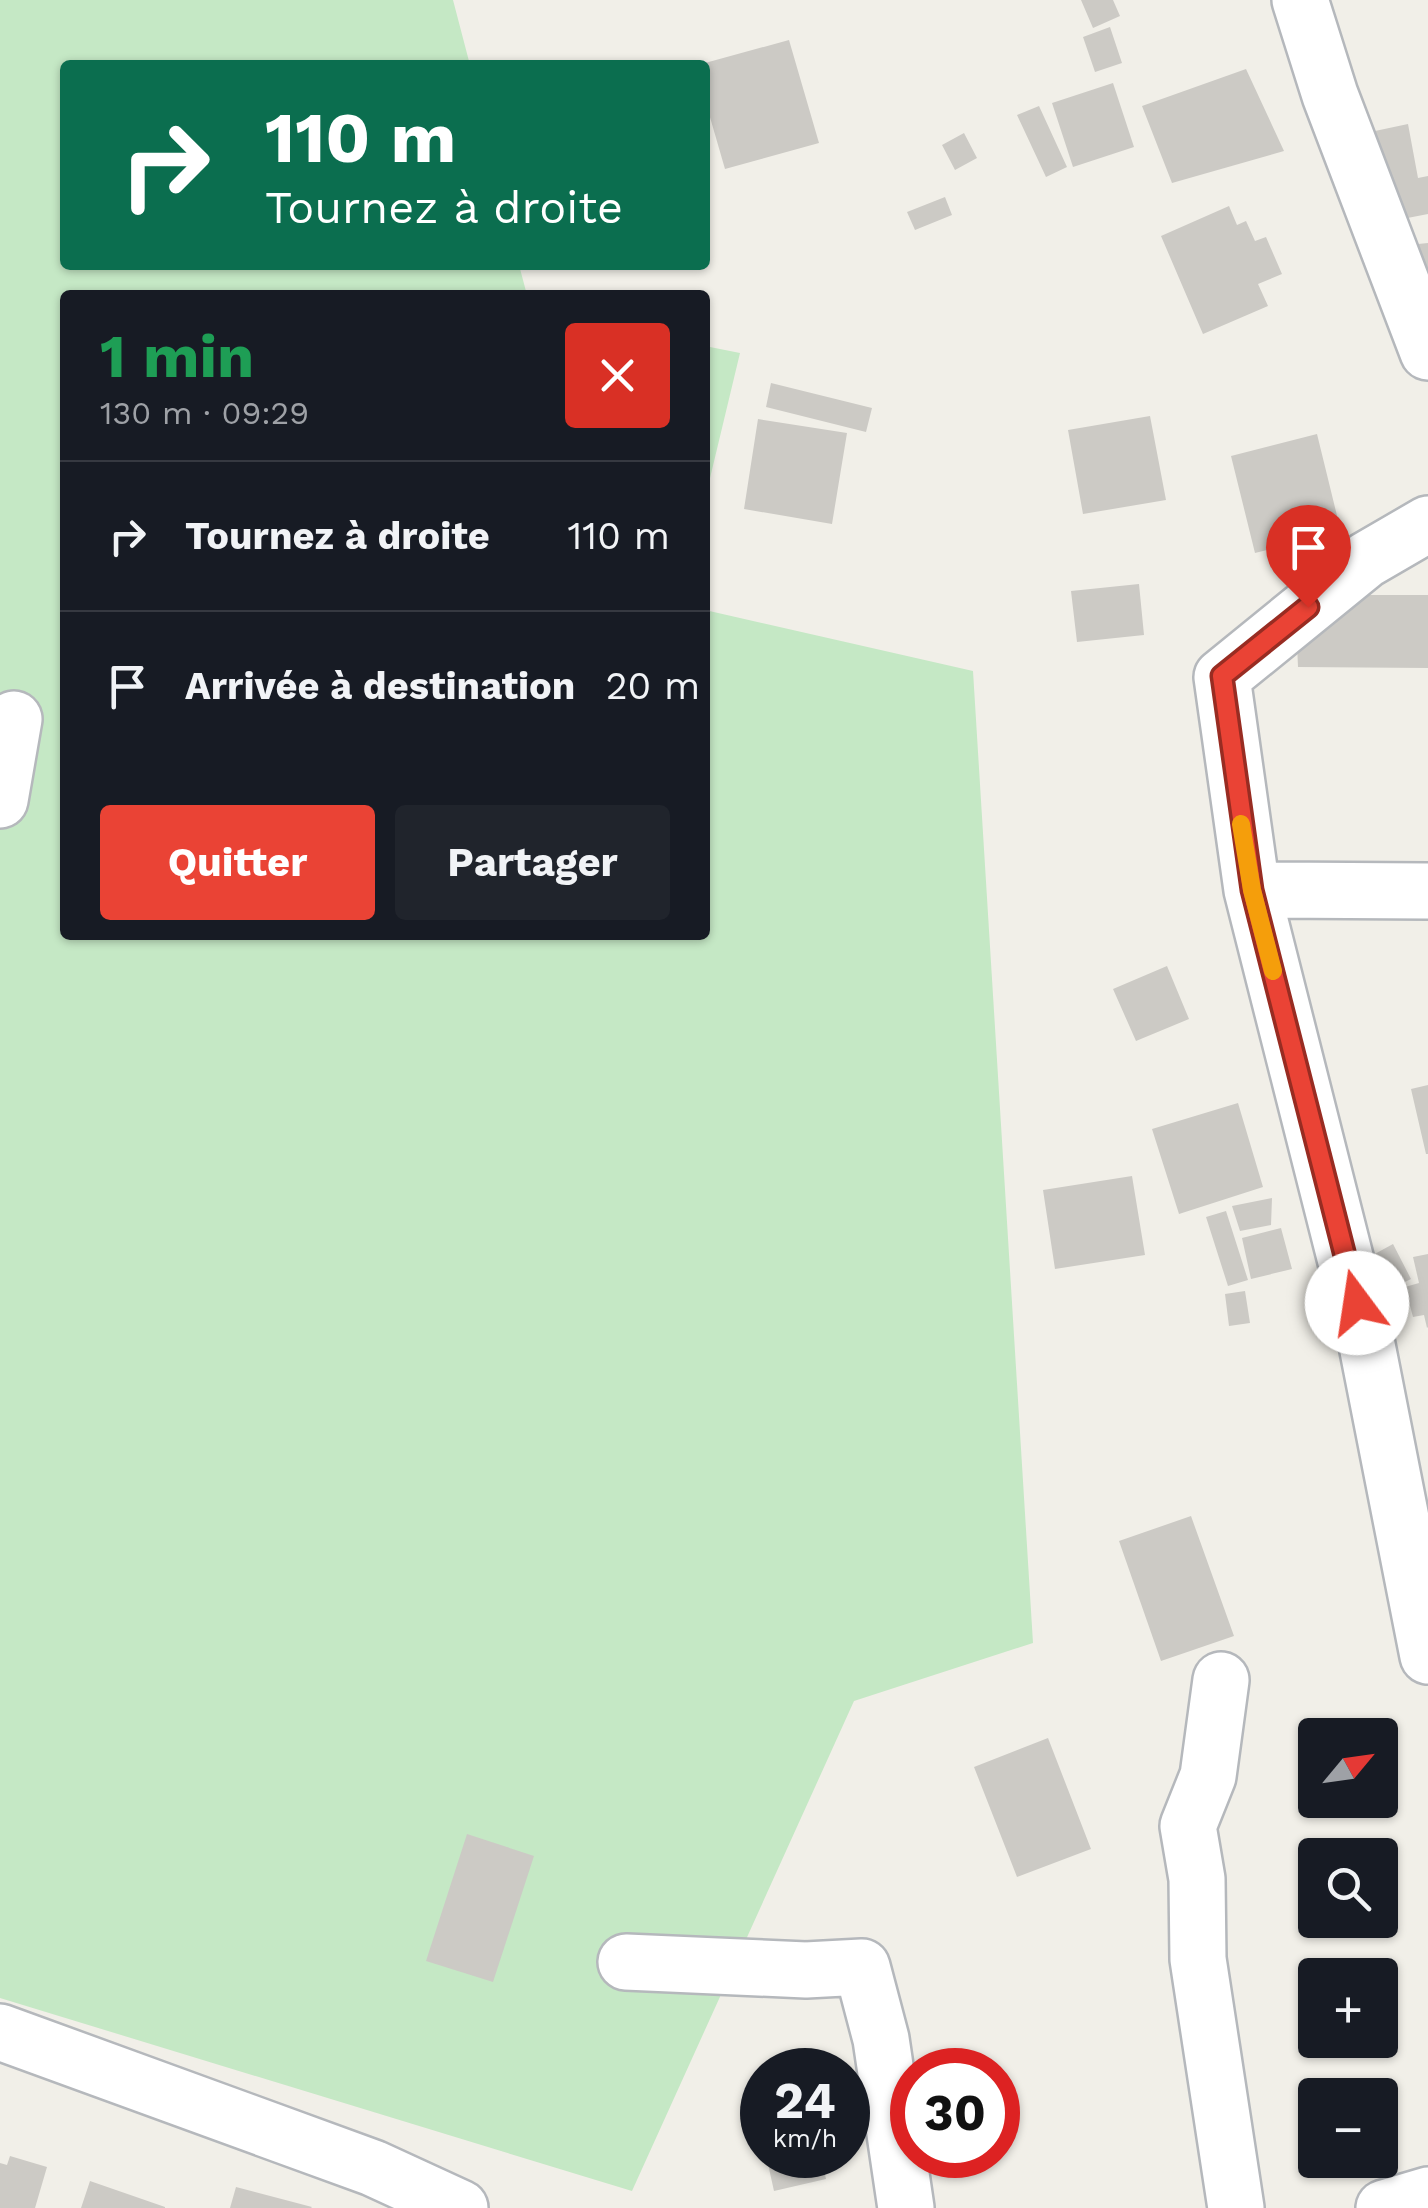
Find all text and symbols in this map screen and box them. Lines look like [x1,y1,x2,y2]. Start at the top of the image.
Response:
text: 110 m [265,97,456,179]
icon: right [100,100,230,230]
text: Tournez à droite [265,181,623,234]
text: 1 min [100,321,254,392]
button: close [565,323,670,428]
text: 130 m · 09:29 [100,394,309,432]
pin [1266,505,1351,608]
icon: right [100,509,155,564]
text: Tournez à droite [185,514,490,558]
text: 110 m [568,514,670,558]
icon: arrive [1281,520,1336,575]
icon: arrive [100,659,155,714]
text: Arrivée à destination [185,664,575,708]
text: 20 m [605,664,700,708]
button: Quitter [100,805,375,920]
button: Partager [395,805,670,920]
position arrow [1305,1251,1409,1355]
north arrow [1298,1718,1398,1818]
map controls [1298,1718,1398,2178]
button: search [1298,1838,1398,1938]
button: + [1298,1958,1398,2058]
speed limit sign: 30 [890,2048,1020,2178]
text: 24 [774,2071,836,2130]
button: − [1298,2078,1398,2178]
text: km/h [773,2124,837,2153]

